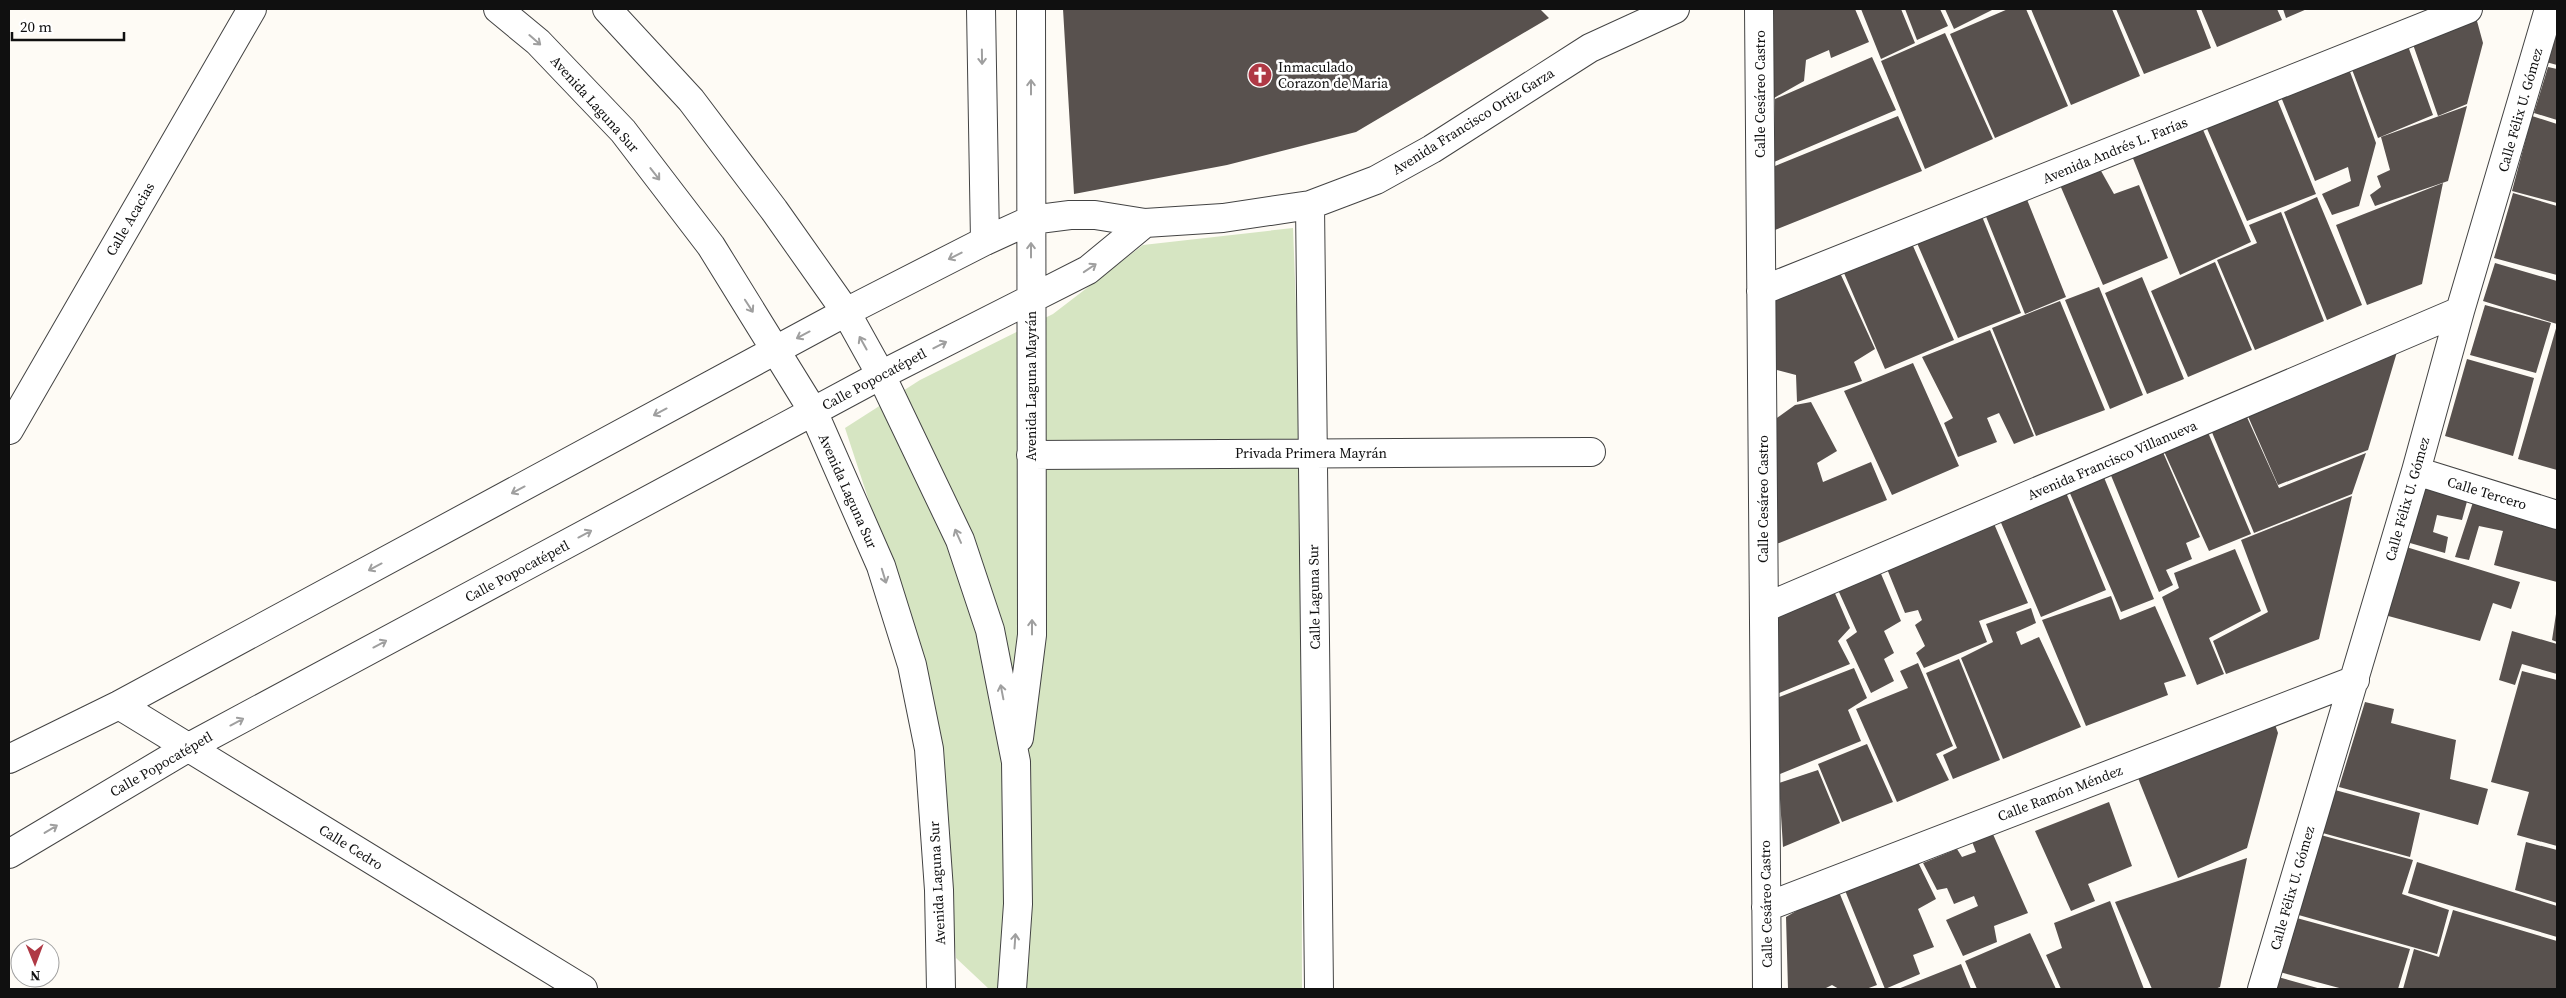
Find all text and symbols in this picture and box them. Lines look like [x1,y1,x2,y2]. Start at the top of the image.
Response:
scale bar [12,10,125,42]
text: 20 m [20,16,52,37]
street label: Calle Cesáreo Castro [1750,30,1770,158]
one-way arrow [529,34,542,46]
street label: Calle Félix U. Gómez [2493,45,2547,174]
one-way arrow [977,49,987,65]
street label: Avenida Laguna Sur [546,51,644,157]
place label: Inmaculado Corazon de Maria [1278,57,1389,93]
church icon: Inmaculado Corazon de Maria [1247,62,1273,88]
street label: Avenida Francisco Ortiz Garza [1388,62,1559,179]
one-way arrow [1026,79,1036,96]
street label: Avenida Andrés L. Farías [2039,112,2191,188]
one-way arrow [650,167,661,180]
street label: Calle Acacias [101,179,159,259]
one-way arrow [1026,242,1036,258]
one-way arrow [948,251,963,261]
one-way arrow [1083,263,1097,273]
one-way arrow [744,299,755,313]
street label: Avenida Laguna Mayrán [1021,310,1041,461]
one-way arrow [796,330,811,340]
one-way arrow [858,336,868,351]
one-way arrow [932,340,947,349]
street label: Calle Popocatépetl [818,343,930,415]
one-way arrow [653,407,668,417]
street label: Avenida Francisco Villanueva [2024,415,2201,505]
street label: Avenida Laguna Sur [814,430,882,552]
street label: Calle Félix U. Gómez [2380,434,2434,563]
street label: Calle Cesáreo Castro [1753,435,1773,563]
street label: Privada Primera Mayrán [1235,443,1388,463]
street label: Calle Tercero [2445,471,2530,515]
one-way arrow [511,485,525,495]
one-way arrow [577,529,592,539]
one-way arrow [953,529,962,544]
street label: Calle Popocatépetl [461,535,573,607]
street label: Calle Laguna Sur [1303,544,1325,650]
one-way arrow [367,562,382,572]
one-way arrow [880,567,890,583]
one-way arrow [1027,619,1036,635]
one-way arrow [372,639,387,649]
one-way arrow [997,685,1006,701]
one-way arrow [229,716,244,726]
street label: Calle Popocatépetl [106,726,216,802]
street label: Calle Ramón Méndez [1995,760,2126,826]
street label: Calle Cedro [315,819,387,875]
street label: Avenida Laguna Sur [924,821,950,945]
one-way arrow [43,823,57,833]
street label: Calle Félix U. Gómez [2265,823,2319,952]
street label: Calle Cesáreo Castro [1755,840,1777,968]
one-way arrow [1011,933,1020,949]
north arrow [10,938,60,988]
text: N [30,966,41,986]

